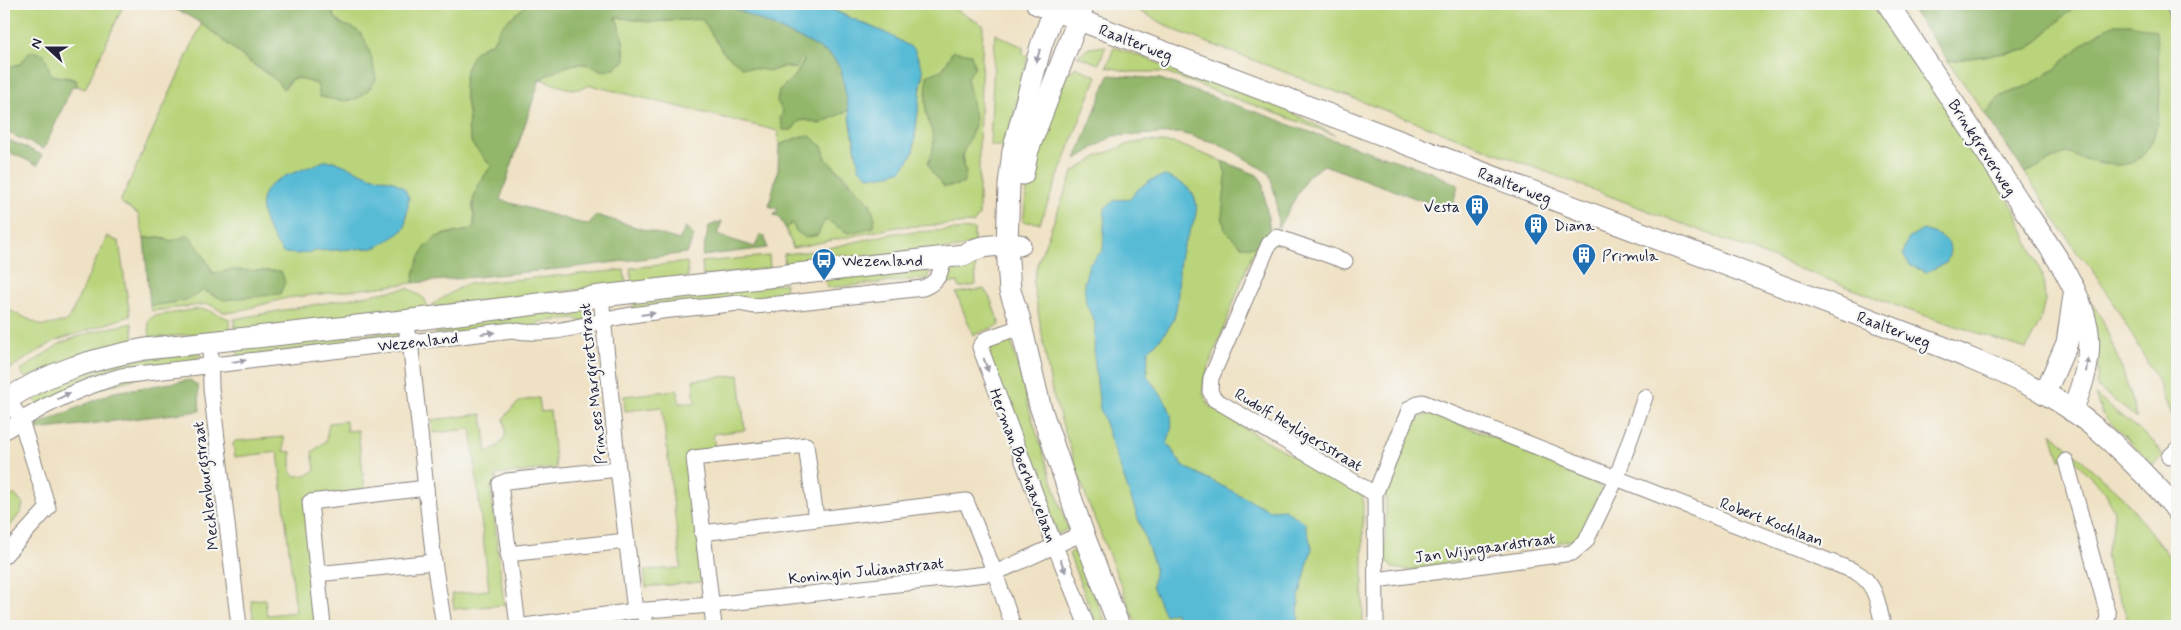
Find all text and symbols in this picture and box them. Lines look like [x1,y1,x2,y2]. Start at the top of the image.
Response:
street label: Raalterweg [1095,20,1175,68]
north arrow [22,22,72,72]
text: N [27,36,47,51]
one-way arrow [1034,49,1042,64]
street label: Brinkgreverweg [1942,95,2021,201]
street label: Raalterweg [1474,163,1554,211]
building icon: Vesta [1464,193,1490,227]
place label: Vesta [1424,197,1460,218]
building icon: Diana [1523,212,1549,246]
place label: Diana [1554,216,1595,237]
building icon: Primula [1571,242,1597,276]
place label: Primula [1602,246,1659,267]
bus stop icon: Wezenland [811,247,837,281]
place label: Wezenland [842,251,923,272]
street label: Prinses Margrietstraat [575,302,613,465]
street label: Raalterweg [1853,307,1933,355]
one-way arrow [640,310,656,318]
street label: Wezenland [377,328,460,357]
one-way arrow [480,329,496,337]
one-way arrow [2083,356,2091,372]
one-way arrow [232,357,248,365]
one-way arrow [983,358,991,373]
street label: Rudolf Heyligersstraat [1230,384,1366,477]
street label: Herman Boerhaavelaan [984,386,1062,546]
one-way arrow [57,392,71,400]
street label: Mecklenburgstraat [188,420,226,551]
street label: Robert Kochlaan [1717,493,1826,552]
street label: Jan Wijngaardstraat [1414,528,1557,570]
street label: Koningin Julianastraat [788,553,945,590]
one-way arrow [1059,559,1067,574]

